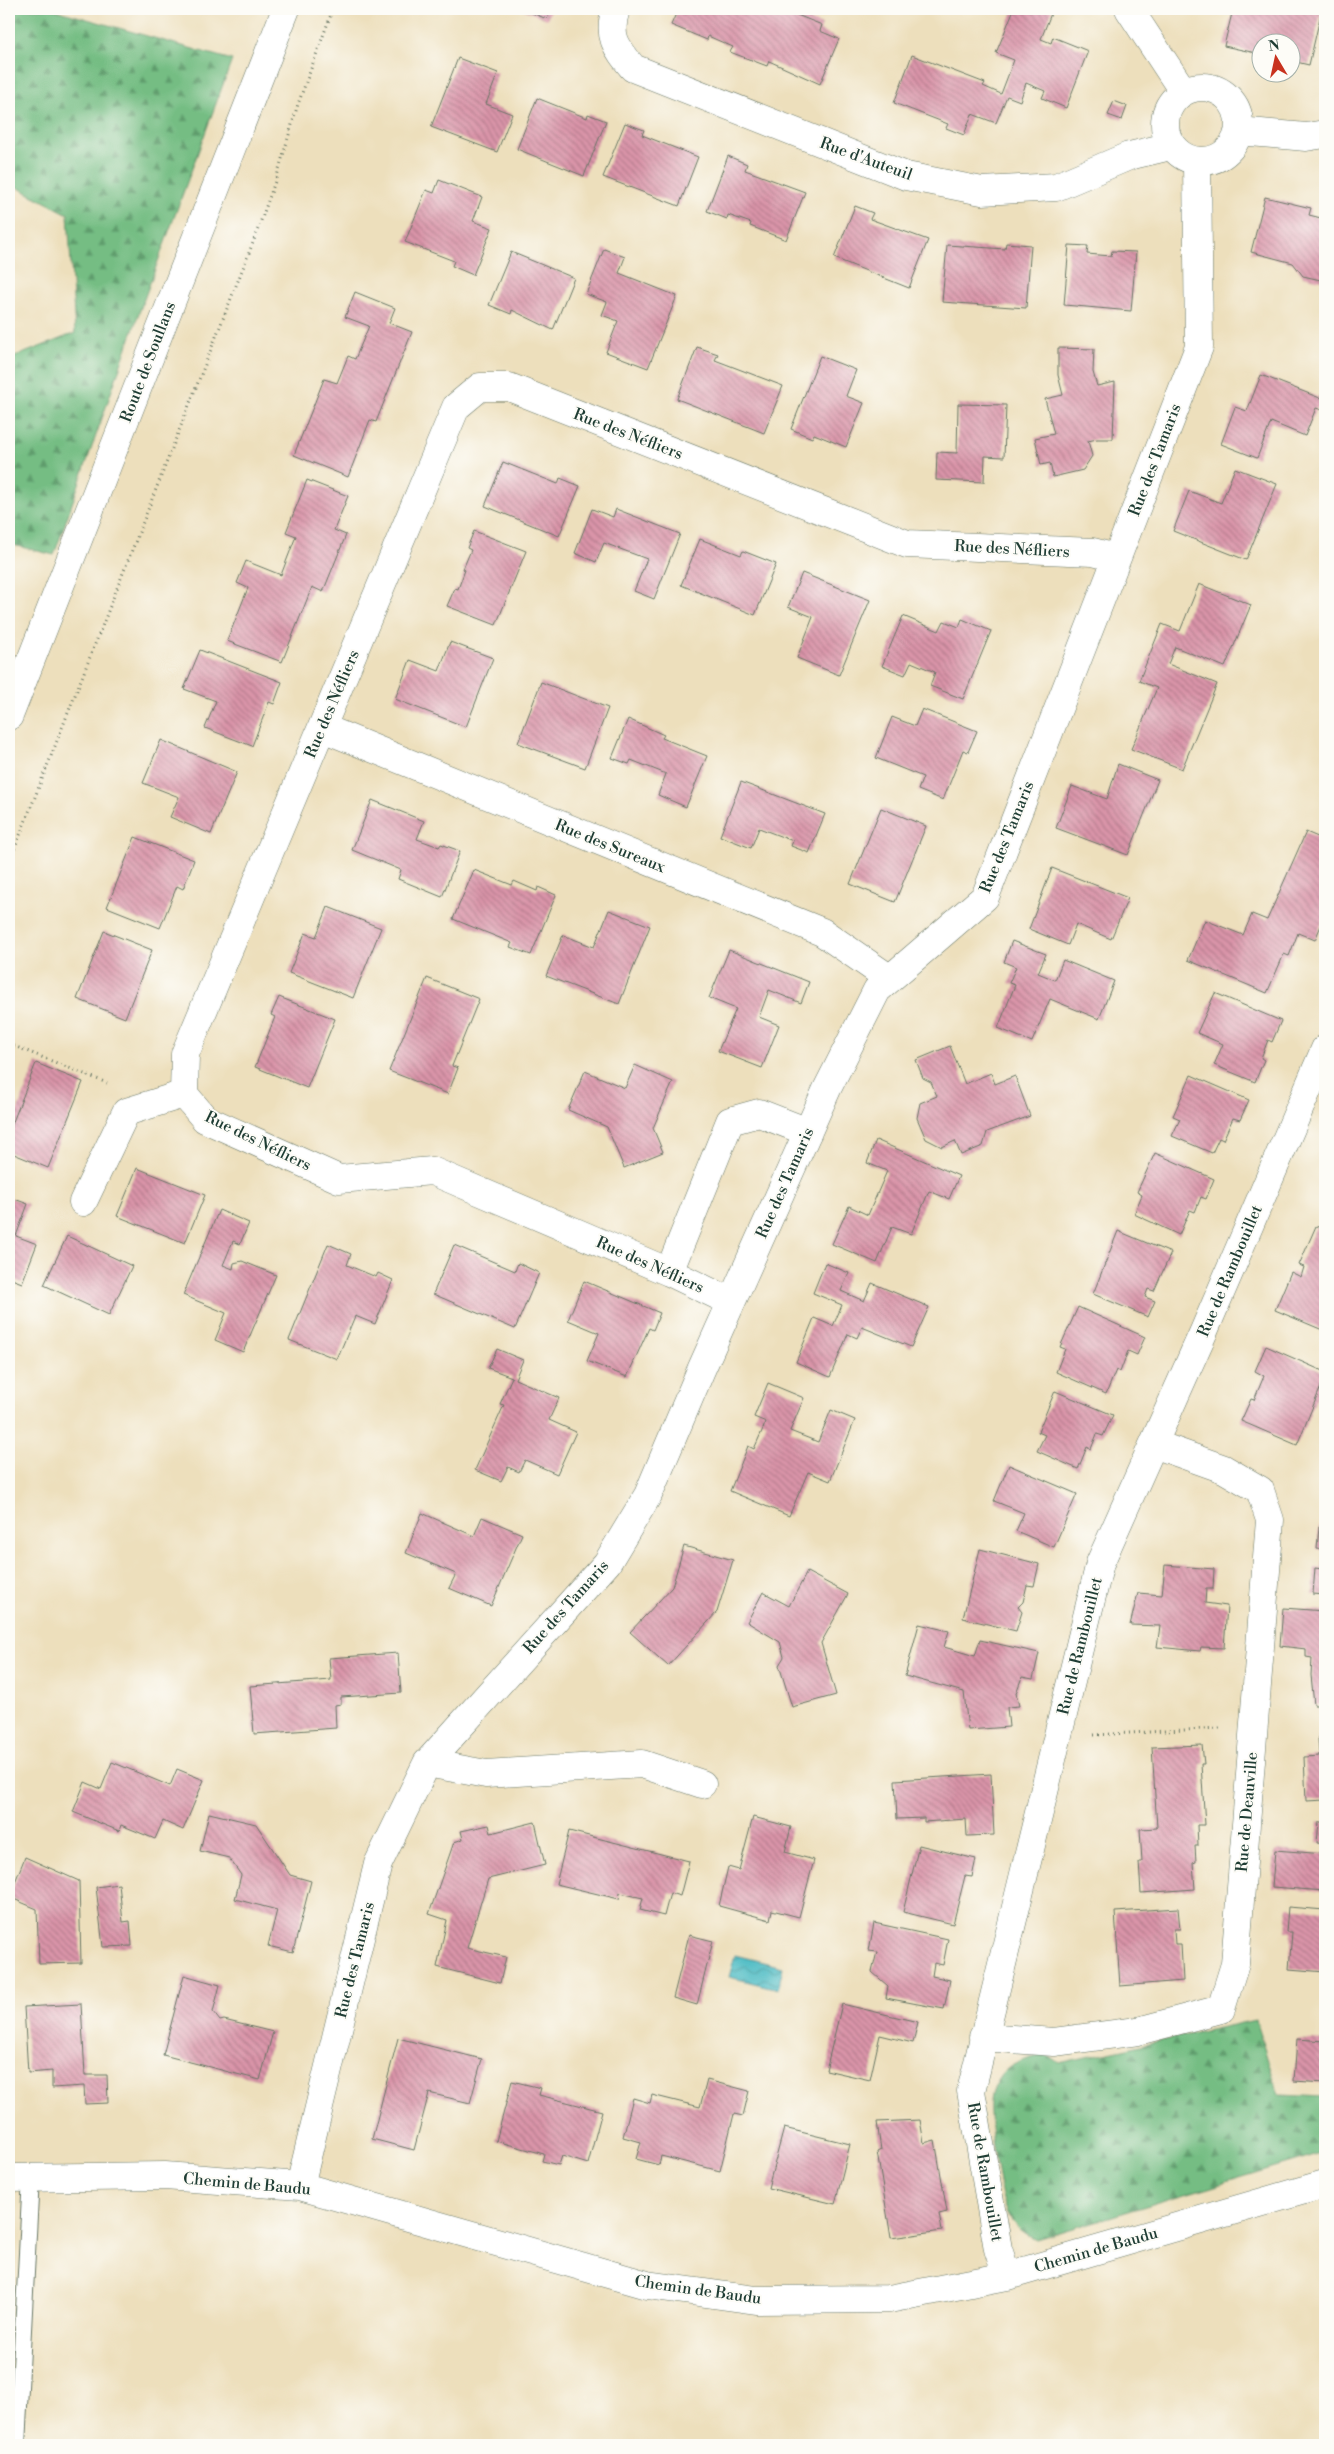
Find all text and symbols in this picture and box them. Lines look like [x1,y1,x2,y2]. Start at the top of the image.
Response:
north arrow [1252,32,1302,82]
text: N [1267,36,1281,56]
street label: Rue d'Auteuil [817,133,915,185]
street label: Route de Soullans [116,299,180,425]
street label: Rue des Tamaris [1124,401,1186,519]
street label: Rue des Néfliers [570,404,686,464]
street label: Rue des Néfliers [954,536,1070,562]
street label: Rue des Néfliers [300,647,364,761]
street label: Rue des Tamaris [975,778,1039,896]
street label: Rue des Sureaux [552,815,669,878]
street label: Rue des Néfliers [202,1107,314,1175]
street label: Rue des Tamaris [752,1125,818,1241]
street label: Rue de Rambouillet [1193,1202,1267,1340]
street label: Rue des Néfliers [593,1232,707,1298]
street label: Rue des Tamaris [519,1556,613,1658]
street label: Rue de Rambouillet [1053,1575,1107,1717]
street label: Rue de Deauville [1232,1751,1262,1873]
street label: Rue des Tamaris [331,1900,379,2020]
street label: Rue de Rambouillet [963,2101,1007,2244]
street label: Chemin de Baudu [182,2168,312,2200]
street label: Chemin de Baudu [1032,2223,1160,2277]
street label: Chemin de Baudu [633,2271,763,2309]

